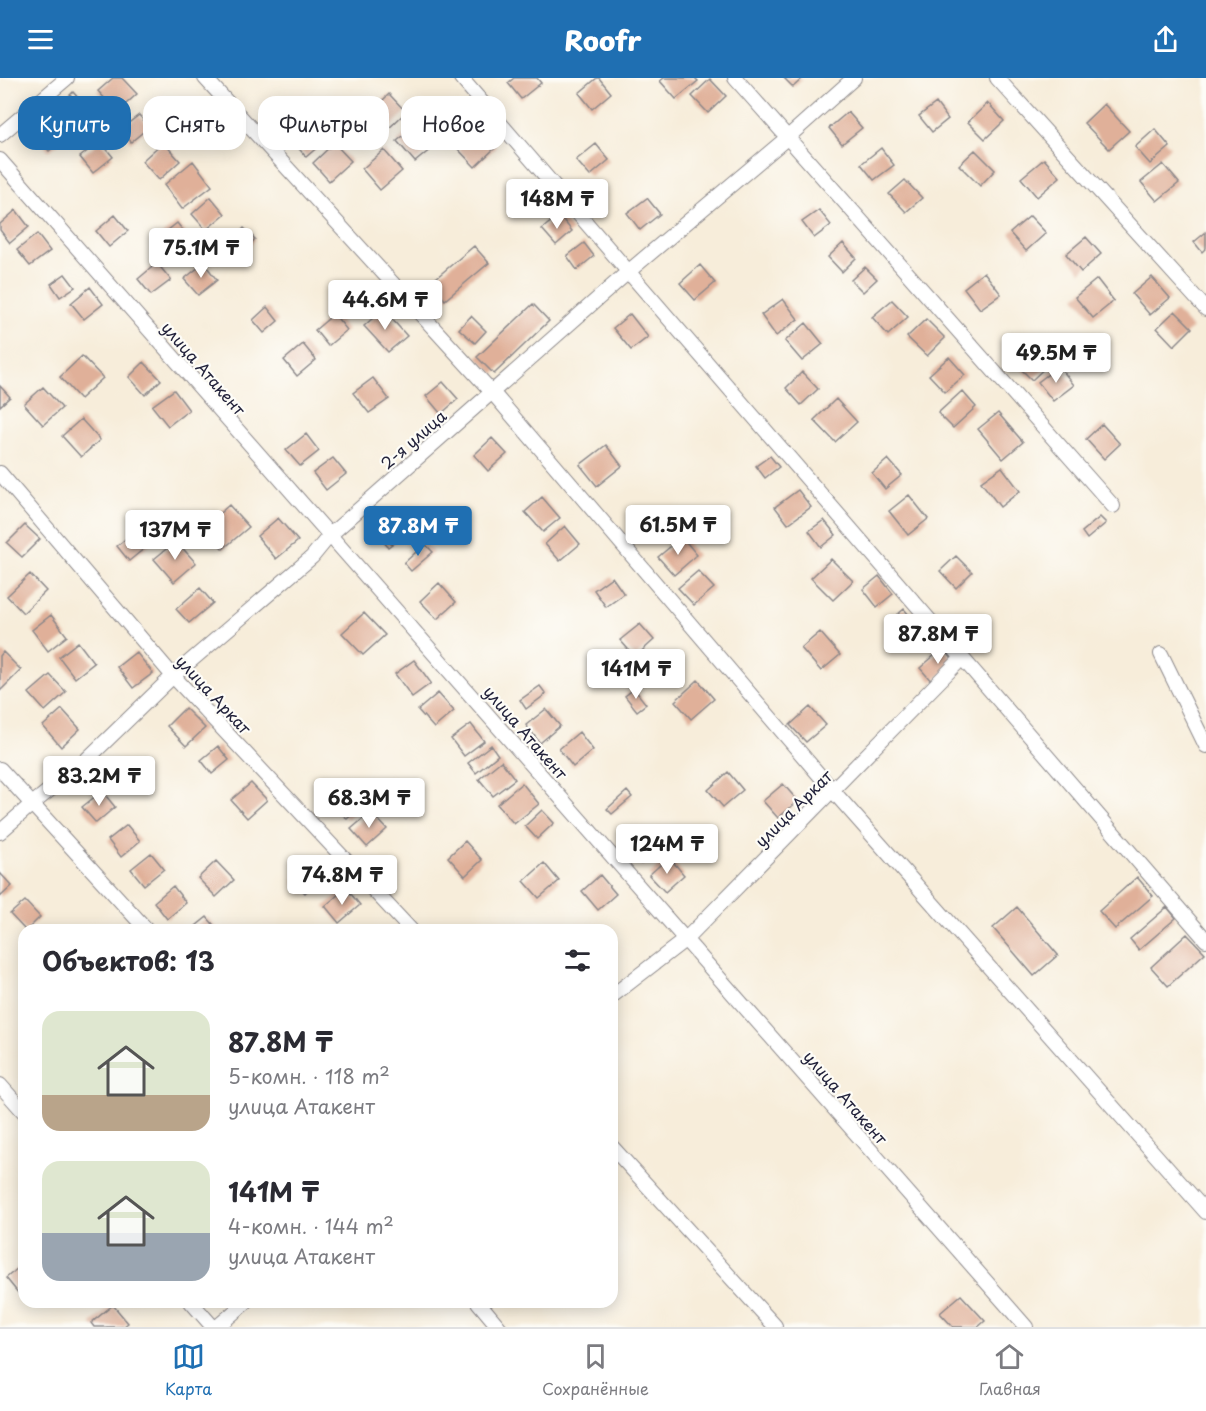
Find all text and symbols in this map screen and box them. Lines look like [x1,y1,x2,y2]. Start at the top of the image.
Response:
text: Roofr [564,19,642,60]
icon: menu [24,23,57,56]
icon: share [1149,23,1182,56]
chip: Купить [18,96,131,150]
chip: Снять [143,96,246,150]
chip: Фильтры [258,96,389,150]
chip: Новое [401,96,506,150]
pin: 148M ₸ [508,179,606,230]
text: 148M ₸ [520,183,594,213]
pin: 75.1M ₸ [146,228,256,279]
text: 75.1M ₸ [163,232,239,262]
pin: 44.6M ₸ [330,280,440,331]
text: 44.6M ₸ [342,284,428,314]
street label: улица Атакент [156,316,252,420]
pin: 49.5M ₸ [1001,333,1111,384]
text: 49.5M ₸ [1016,337,1096,367]
street label: 2-я улица [375,404,451,474]
pin: 61.5M ₸ [623,505,733,556]
pin: 87.8M ₸ [363,506,473,557]
text: 61.5M ₸ [640,509,716,539]
pin: 137M ₸ [126,510,224,561]
text: 87.8M ₸ [378,510,458,540]
text: 137M ₸ [139,514,211,544]
pin: 87.8M ₸ [883,614,993,665]
text: 87.8M ₸ [898,618,978,648]
street label: улица Аркат [171,649,258,740]
pin: 141M ₸ [587,649,685,700]
text: 141M ₸ [601,653,671,683]
street label: улица Атакент [478,680,574,784]
pin: 83.2M ₸ [44,756,154,807]
text: 83.2M ₸ [57,760,141,790]
street label: улица Аркат [749,763,838,852]
pin: 68.3M ₸ [314,778,424,829]
text: 68.3M ₸ [328,782,410,812]
pin: 124M ₸ [618,824,716,875]
text: 124M ₸ [630,828,704,858]
pin: 74.8M ₸ [287,855,397,906]
text: 74.8M ₸ [301,859,383,889]
text: Объектов: 13 [42,941,215,980]
icon: filters [561,944,594,977]
text: 87.8M ₸ [228,1022,333,1061]
icon: home [90,1035,162,1107]
street label: улица Атакент [798,1045,894,1149]
text: 5-комн. · 118 m² [228,1061,390,1091]
text: улица Атакент [228,1091,375,1121]
text: 141M ₸ [228,1172,319,1211]
icon: home [90,1185,162,1257]
text: 4-комн. · 144 m² [228,1211,394,1241]
text: улица Атакент [228,1241,375,1271]
tab: Карта [165,1340,212,1400]
tab: Сохранённые [542,1340,649,1400]
tab: Главная [979,1340,1041,1400]

